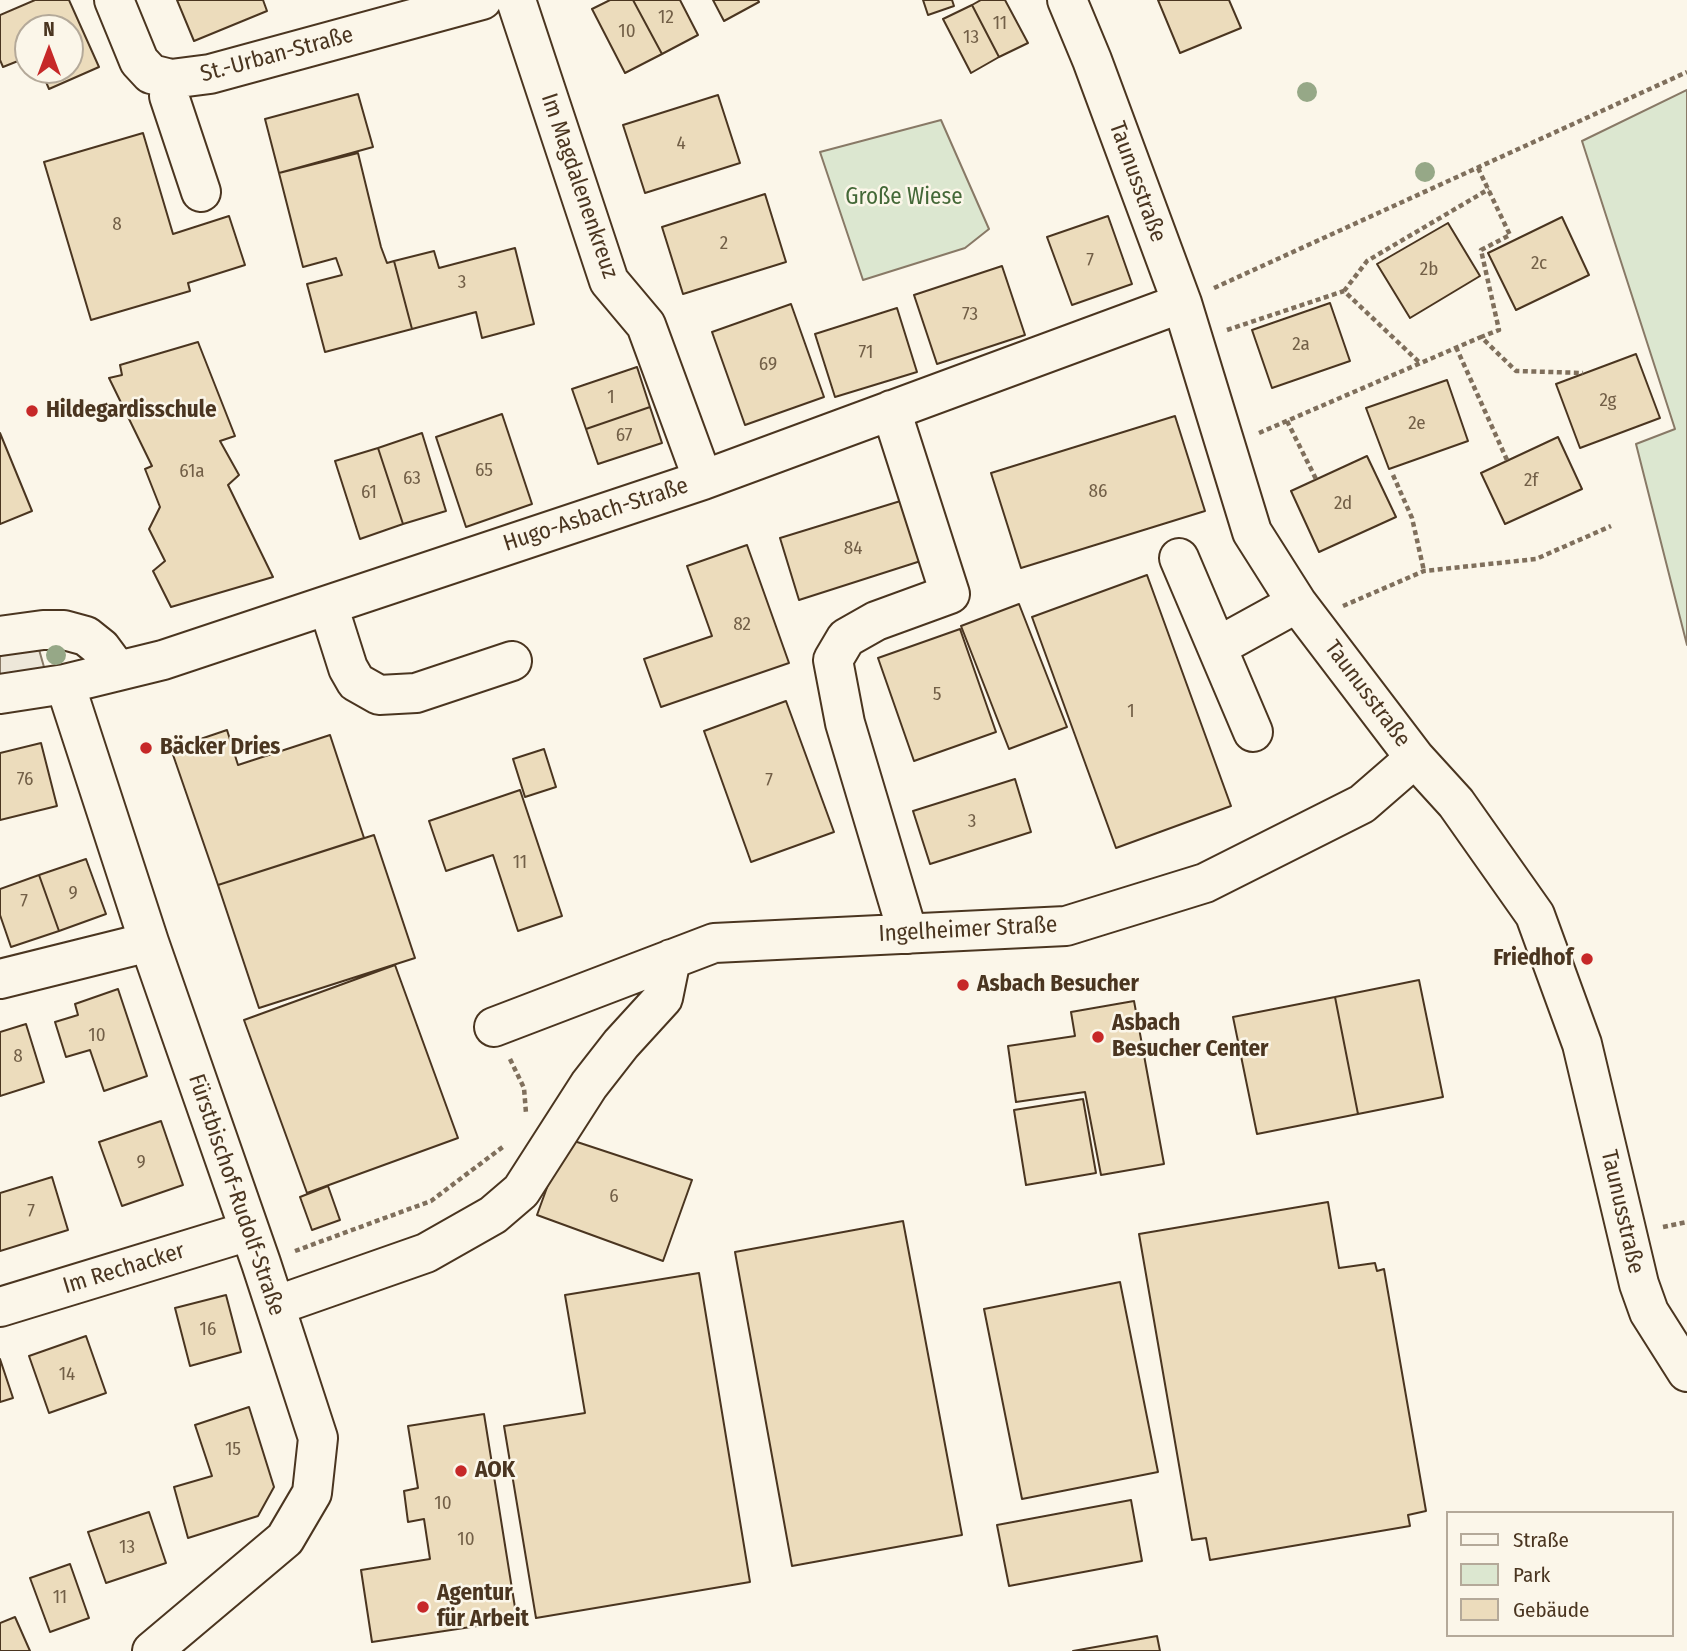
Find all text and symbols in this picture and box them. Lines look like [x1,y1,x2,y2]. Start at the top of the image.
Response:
house number: 12 [658,7,674,29]
house number: 11 [993,13,1007,35]
north arrow [14,14,84,84]
text: N [43,18,55,41]
street label: St.-Urban-Straße [198,21,356,89]
house number: 10 [618,21,636,43]
house number: 13 [963,27,979,49]
street label: Im Magdalenenkreuz [534,90,624,282]
street label: Taunusstraße [1102,118,1172,246]
house number: 4 [676,133,686,155]
park label: Große Wiese [845,184,963,212]
house number: 8 [112,214,122,236]
house number: 2 [720,233,728,255]
house number: 7 [1086,250,1094,272]
house number: 2c [1531,253,1547,275]
house number: 2b [1420,259,1438,281]
house number: 3 [458,272,466,294]
house number: 73 [962,304,978,326]
house number: 2a [1292,334,1310,356]
house number: 71 [859,342,873,364]
house number: 69 [759,354,777,376]
house number: 1 [607,387,615,409]
house number: 2g [1600,390,1616,412]
place label: Hildegardisschule [46,397,217,425]
marker: Hildegardisschule [24,403,40,419]
house number: 2e [1408,413,1426,435]
house number: 67 [616,425,632,447]
house number: 65 [475,460,493,482]
house number: 61a [179,461,205,483]
house number: 63 [403,468,421,490]
house number: 2f [1524,470,1538,492]
street label: Hugo-Asbach-Straße [500,472,692,558]
house number: 86 [1089,481,1107,503]
house number: 61 [361,482,377,504]
house number: 2d [1334,493,1352,515]
house number: 84 [844,538,862,560]
house number: 82 [733,614,751,636]
street label: Taunusstraße [1318,635,1416,753]
house number: 5 [933,684,941,706]
house number: 1 [1127,701,1135,723]
place label: Bäcker Dries [160,734,280,762]
marker: Bäcker Dries [138,740,154,756]
house number: 76 [17,769,33,791]
house number: 7 [765,770,773,792]
house number: 3 [968,811,976,833]
house number: 11 [513,852,527,874]
house number: 9 [68,883,78,905]
house number: 7 [20,891,28,913]
street label: Ingelheimer Straße [878,912,1058,948]
place label: Friedhof [1493,945,1573,973]
marker: Friedhof [1579,951,1595,967]
place label: Asbach Besucher [977,971,1139,999]
marker: Asbach Besucher [955,977,971,993]
place label: Asbach Besucher Center [1112,1010,1269,1064]
house number: 10 [88,1025,106,1047]
marker: Asbach Besucher Center [1090,1029,1106,1045]
house number: 8 [13,1046,23,1068]
street label: Fürstbischof-Rudolf-Straße [182,1071,290,1319]
street label: Taunusstraße [1594,1147,1650,1277]
house number: 9 [136,1152,146,1174]
house number: 6 [609,1186,619,1208]
house number: 7 [27,1201,35,1223]
street label: Im Rechacker [60,1237,188,1301]
house number: 16 [200,1319,216,1341]
house number: 14 [59,1364,75,1386]
house number: 15 [225,1439,241,1461]
place label: AOK [475,1457,515,1485]
marker: AOK [453,1463,469,1479]
house number: 10 [434,1493,452,1515]
legend [1446,1511,1673,1637]
text: Straße [1513,1527,1569,1553]
house number: 10 [457,1529,475,1551]
house number: 13 [119,1537,135,1559]
text: Park [1513,1562,1550,1588]
place label: Agentur für Arbeit [437,1580,529,1634]
house number: 11 [53,1587,67,1609]
text: Gebäude [1513,1597,1589,1623]
marker: Agentur für Arbeit [415,1599,431,1615]

